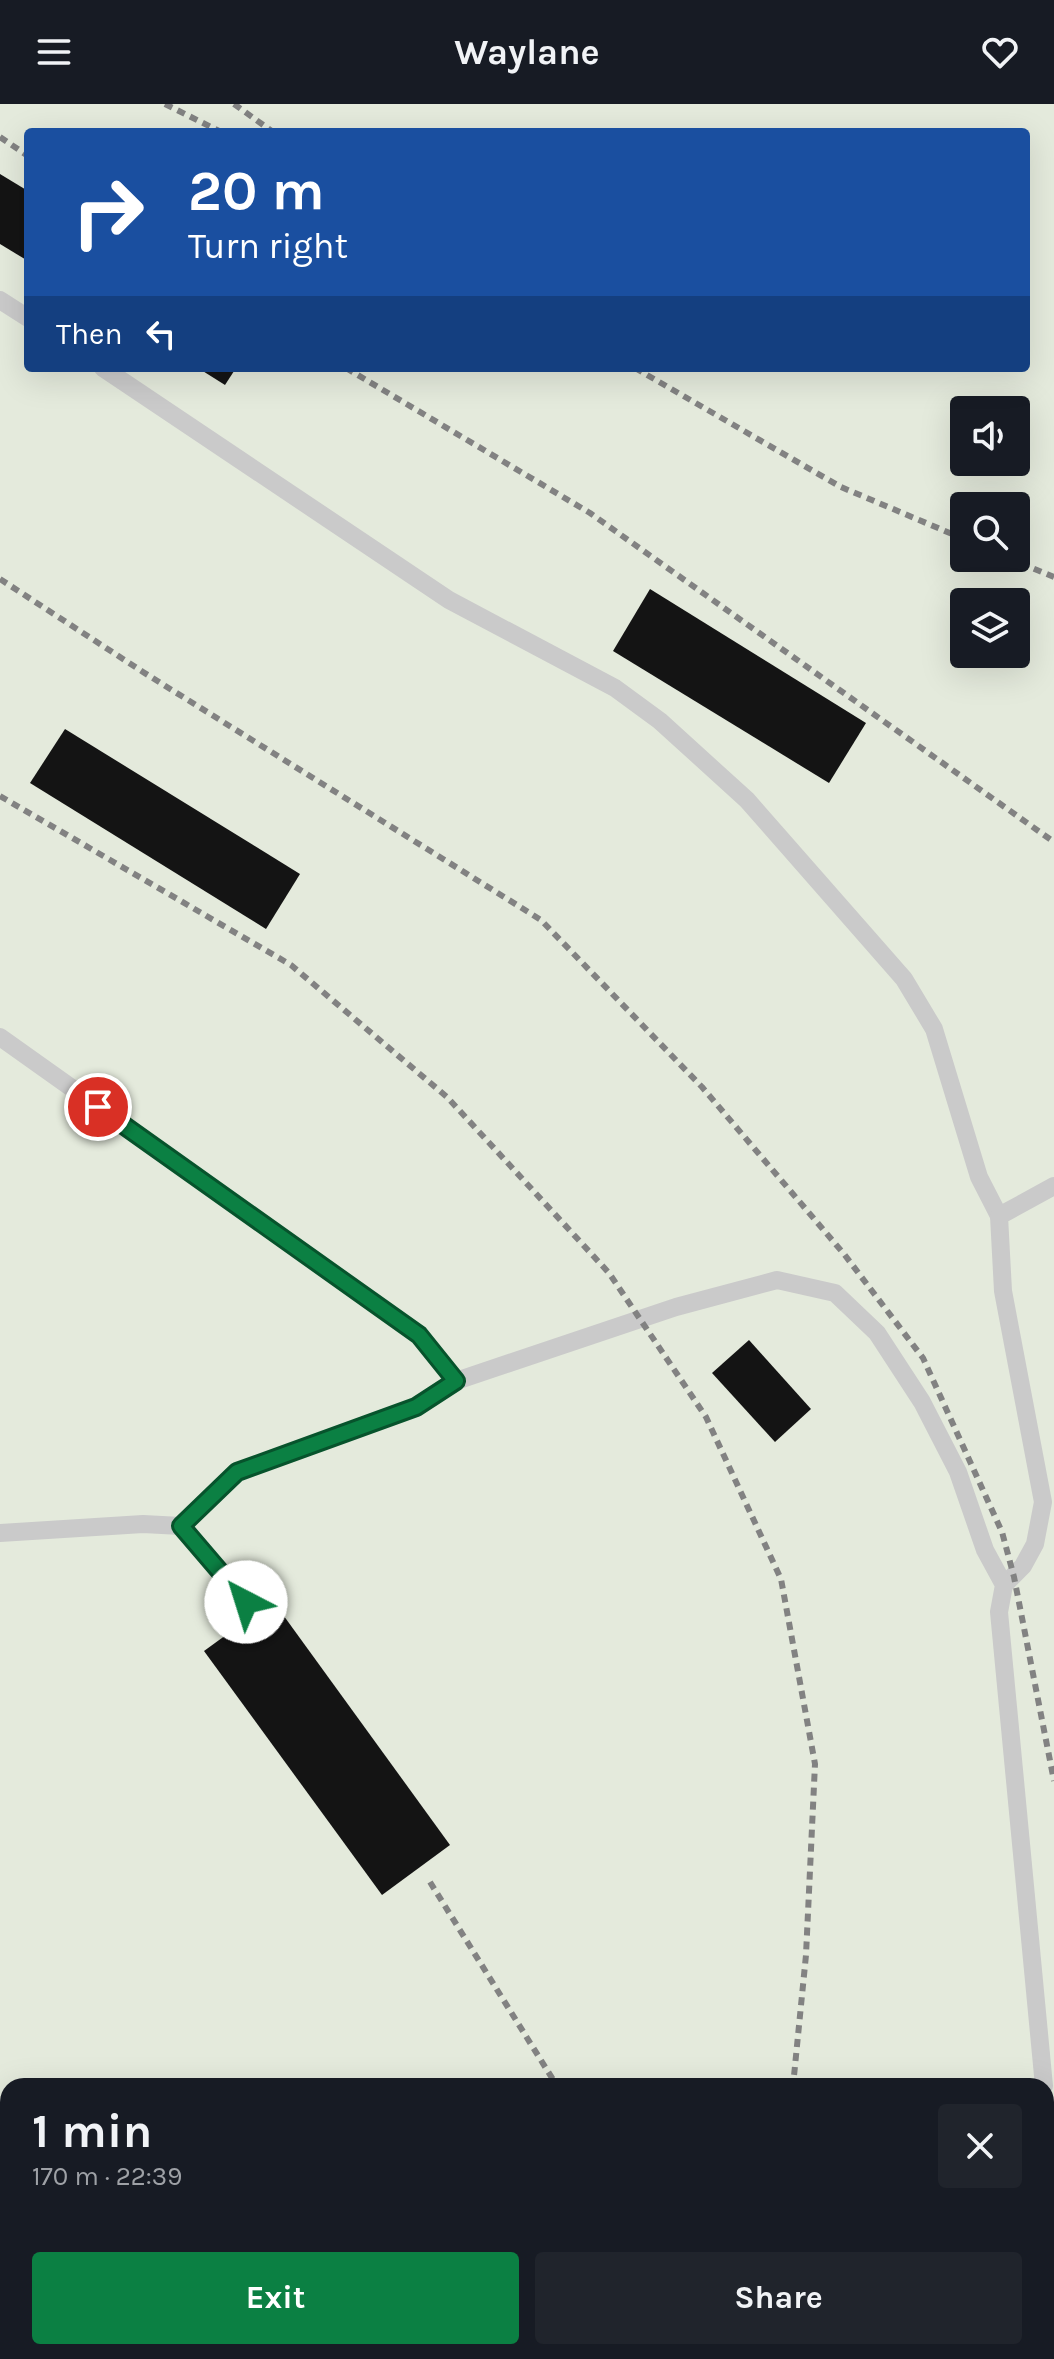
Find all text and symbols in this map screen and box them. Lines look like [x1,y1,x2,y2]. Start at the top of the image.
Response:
icon: menu [32,30,76,74]
icon: heart [978,30,1022,74]
text: Waylane [454,31,600,73]
text: 20 m [188,158,325,223]
icon: right [56,160,160,264]
text: Turn right [188,225,348,267]
icon: left [139,312,183,356]
text: Then [56,316,123,352]
map controls [950,396,1030,668]
button: sound [950,396,1030,476]
button: search [950,492,1030,572]
button: layers [950,588,1030,668]
pin [64,1073,132,1141]
icon: arrive [76,1085,120,1129]
position arrow [204,1560,288,1644]
text: 1 min [32,2103,152,2159]
button: close [938,2104,1022,2188]
text: 170 m · 22:39 [32,2161,182,2192]
button: Exit [32,2252,519,2344]
button: Share [535,2252,1022,2344]

